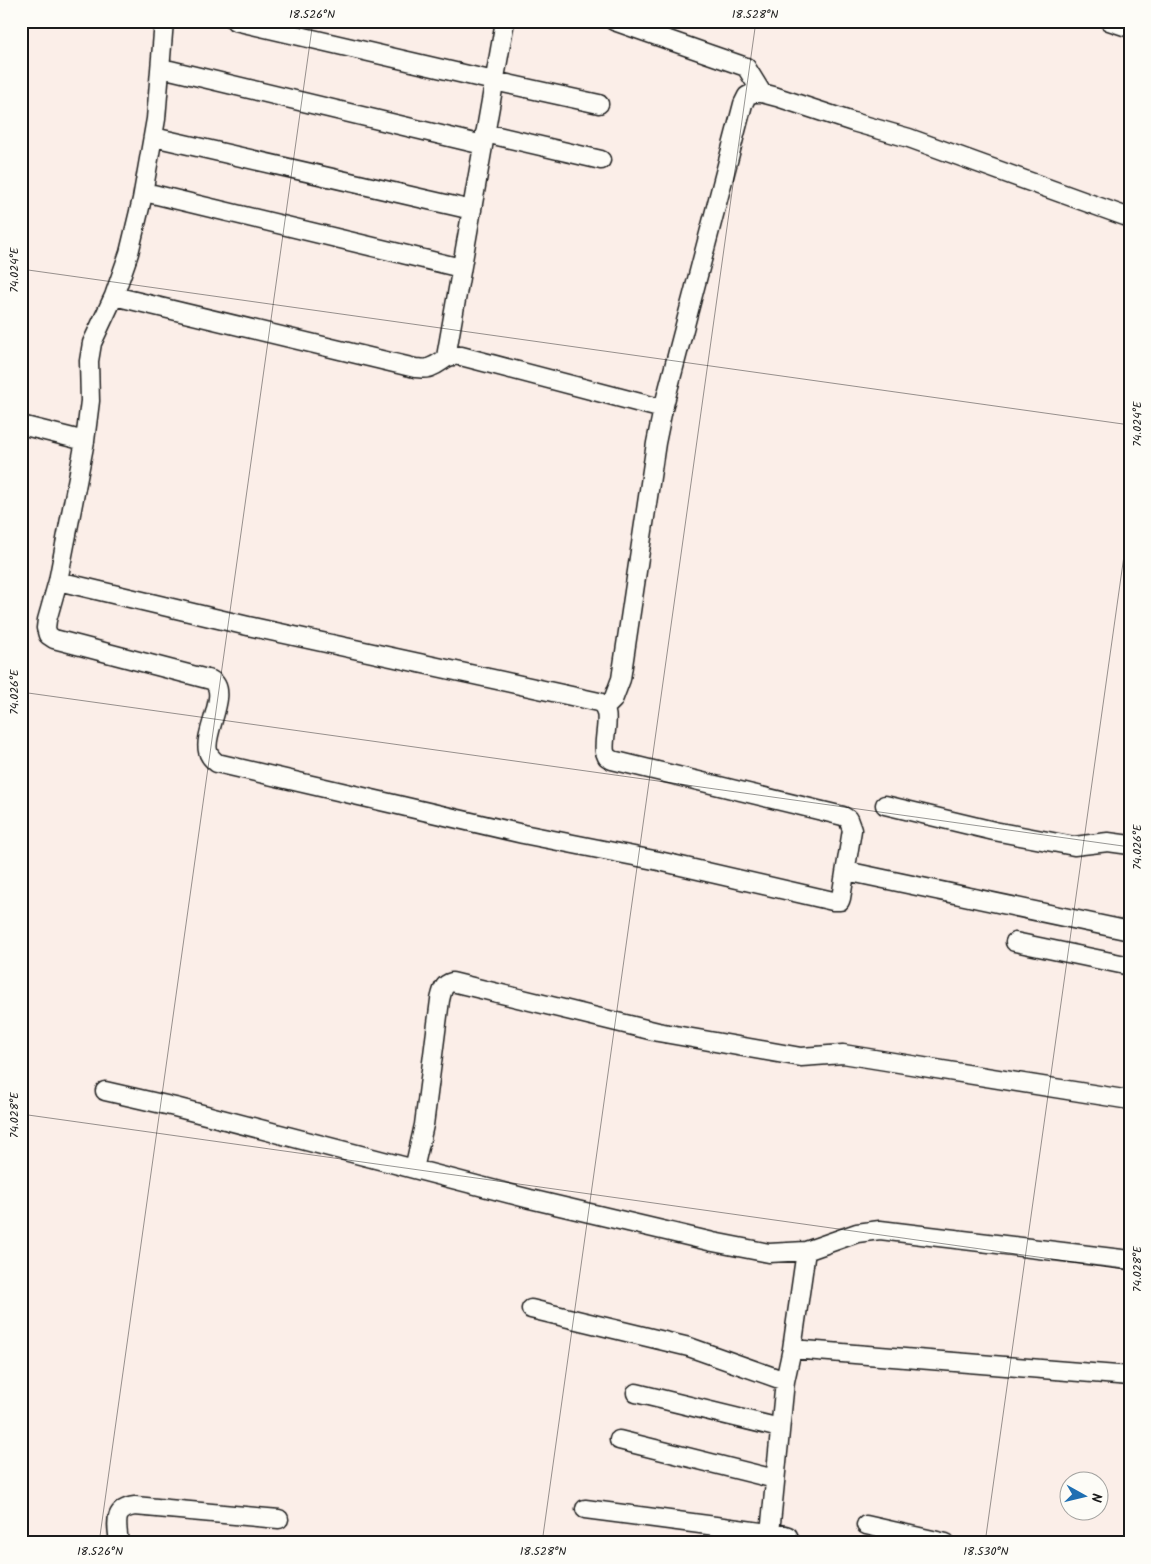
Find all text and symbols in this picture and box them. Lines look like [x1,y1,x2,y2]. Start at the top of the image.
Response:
text: 18.526°N [289,5,335,24]
text: 18.528°N [732,5,778,24]
text: 74.024°E [5,246,24,293]
text: 74.024°E [1128,400,1147,447]
text: 74.026°E [5,668,24,715]
text: 74.026°E [1128,823,1147,870]
text: 74.028°E [5,1091,24,1138]
text: 74.028°E [1128,1245,1147,1292]
north arrow [1058,1472,1108,1522]
text: N [1084,1492,1107,1504]
text: 18.526°N [77,1542,123,1561]
text: 18.528°N [520,1542,566,1561]
text: 18.530°N [963,1542,1009,1561]

